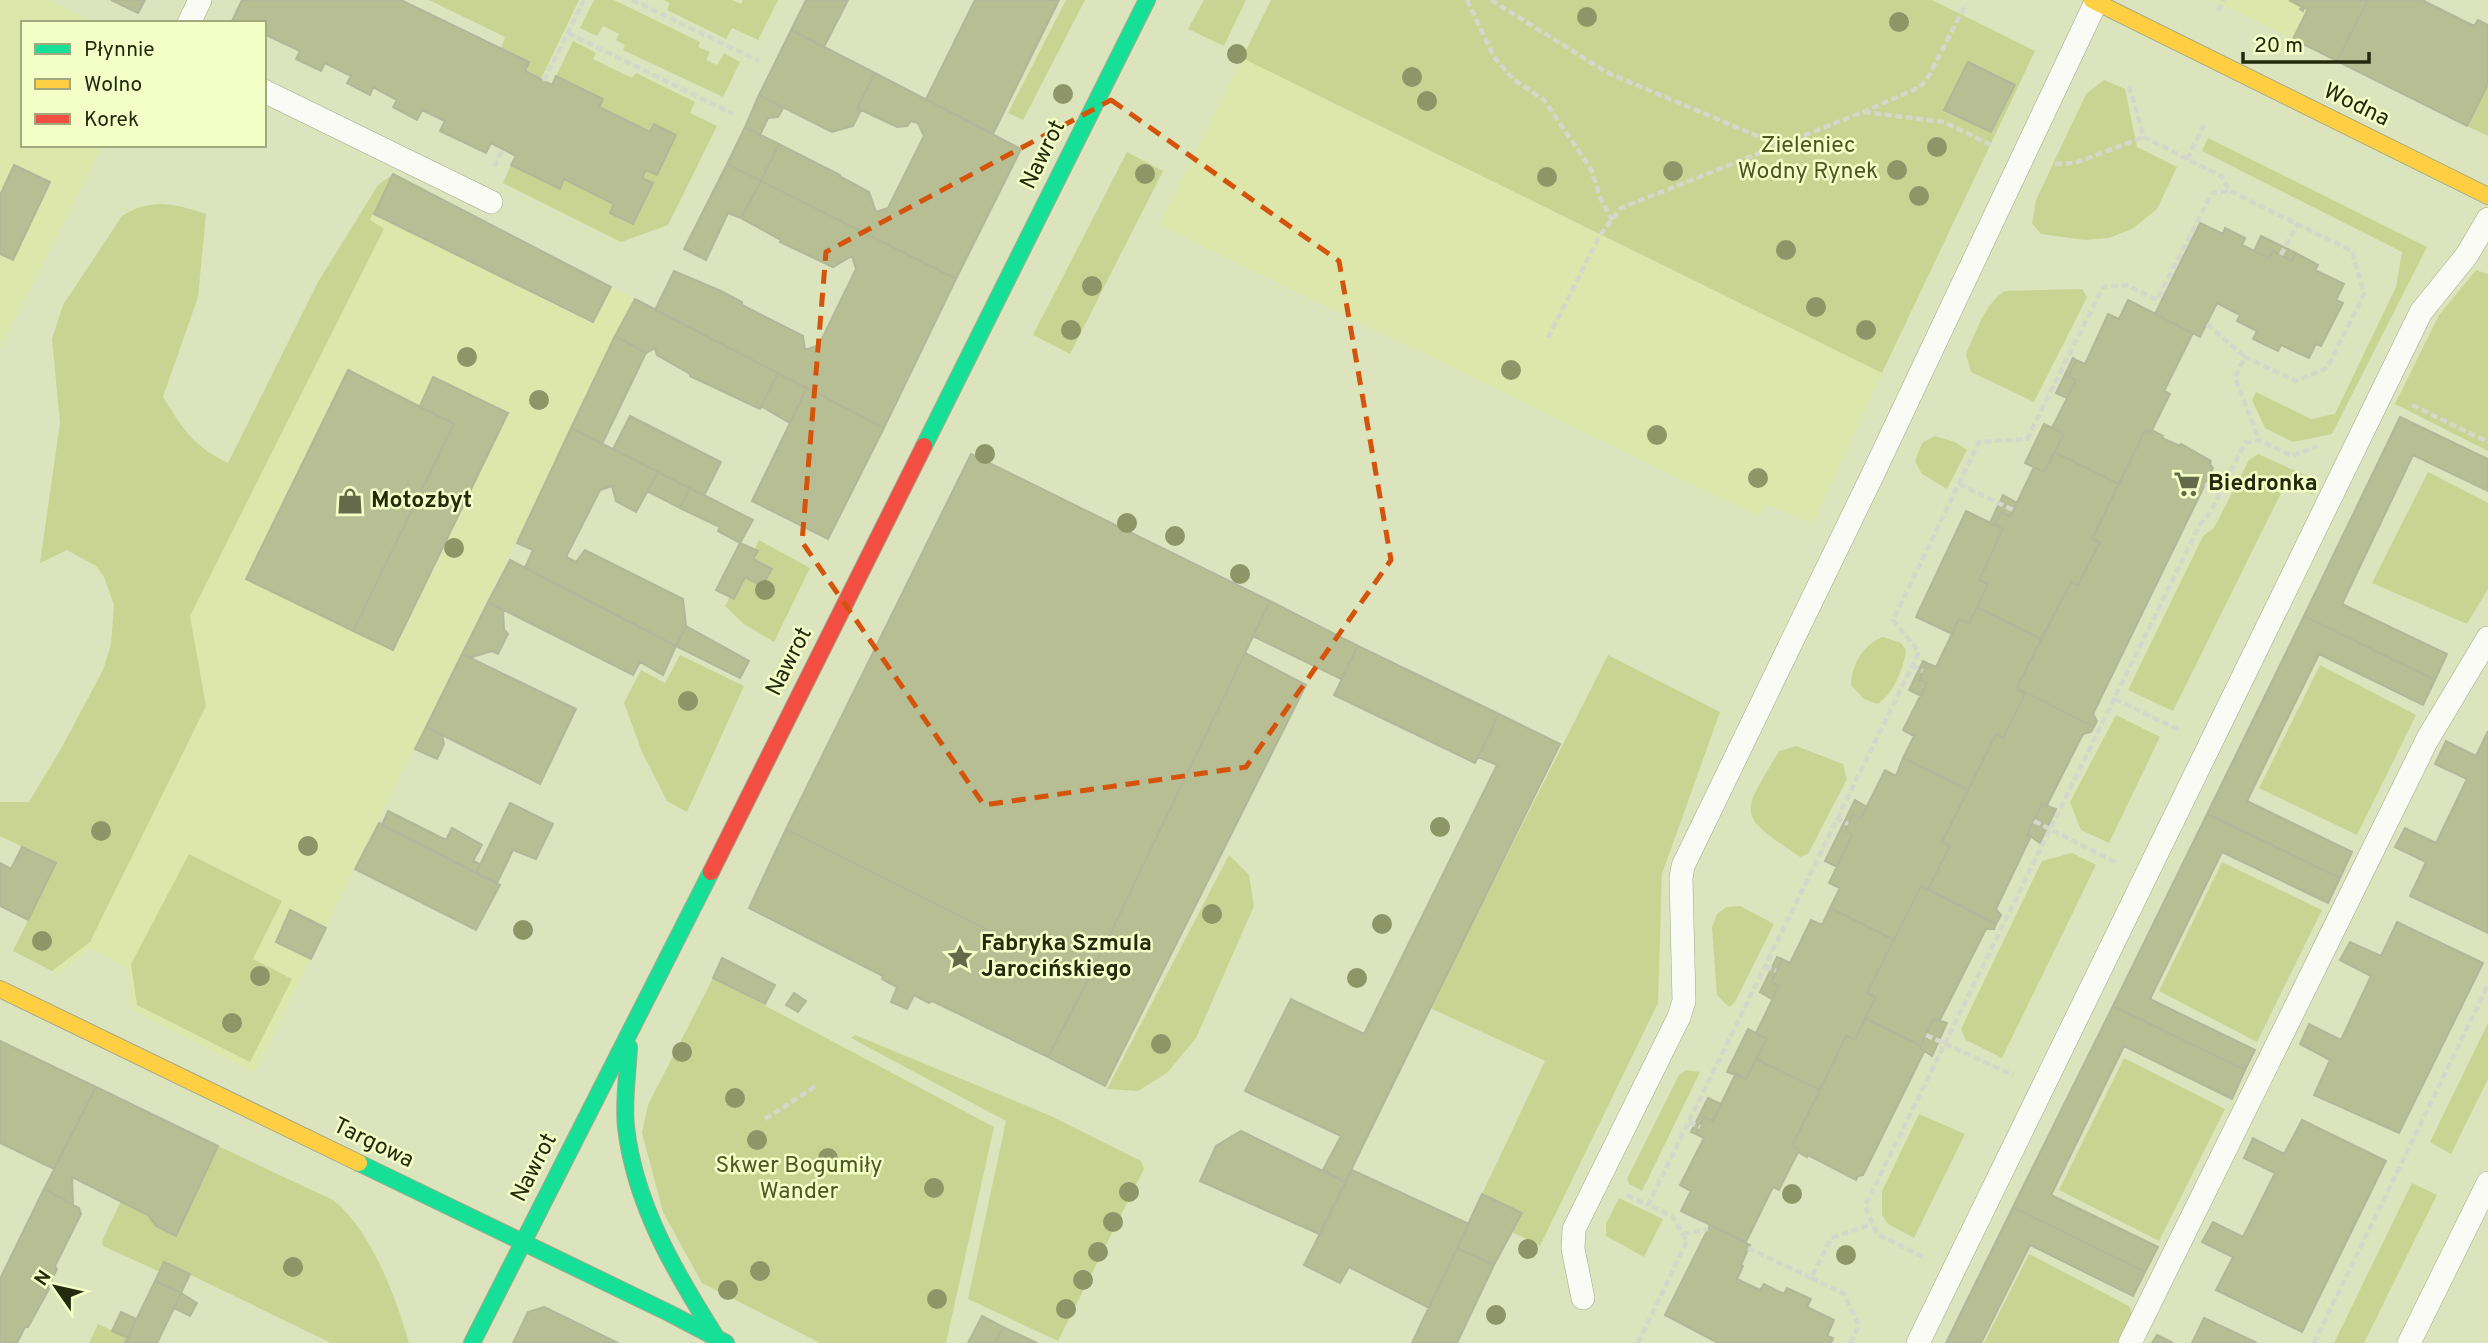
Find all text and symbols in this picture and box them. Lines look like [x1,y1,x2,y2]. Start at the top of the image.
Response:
legend [21,21,266,147]
scale bar [2243,21,2369,65]
text: 20 m [2254,33,2303,60]
text: Płynnie [84,37,155,64]
text: Wolno [84,72,142,99]
street label: Wodna [2318,78,2394,134]
text: Korek [84,107,139,134]
street label: Nawrot [1015,116,1073,194]
park label: Zieleniec Wodny Rynek [1738,132,1878,187]
supermarket icon: Biedronka [2172,469,2202,499]
place label: Biedronka [2208,470,2318,499]
shop icon: Motozbyt [335,486,365,516]
place label: Motozbyt [371,487,472,516]
street label: Nawrot [760,623,820,701]
place label: Fabryka Szmula Jarocińskiego [981,930,1152,985]
place icon: Fabryka Szmula Jarocińskiego [945,942,975,972]
street label: Targowa [328,1112,418,1176]
street label: Nawrot [505,1129,565,1207]
park label: Skwer Bogumiły Wander [716,1152,882,1207]
north arrow [21,1252,91,1322]
text: N [30,1266,57,1291]

